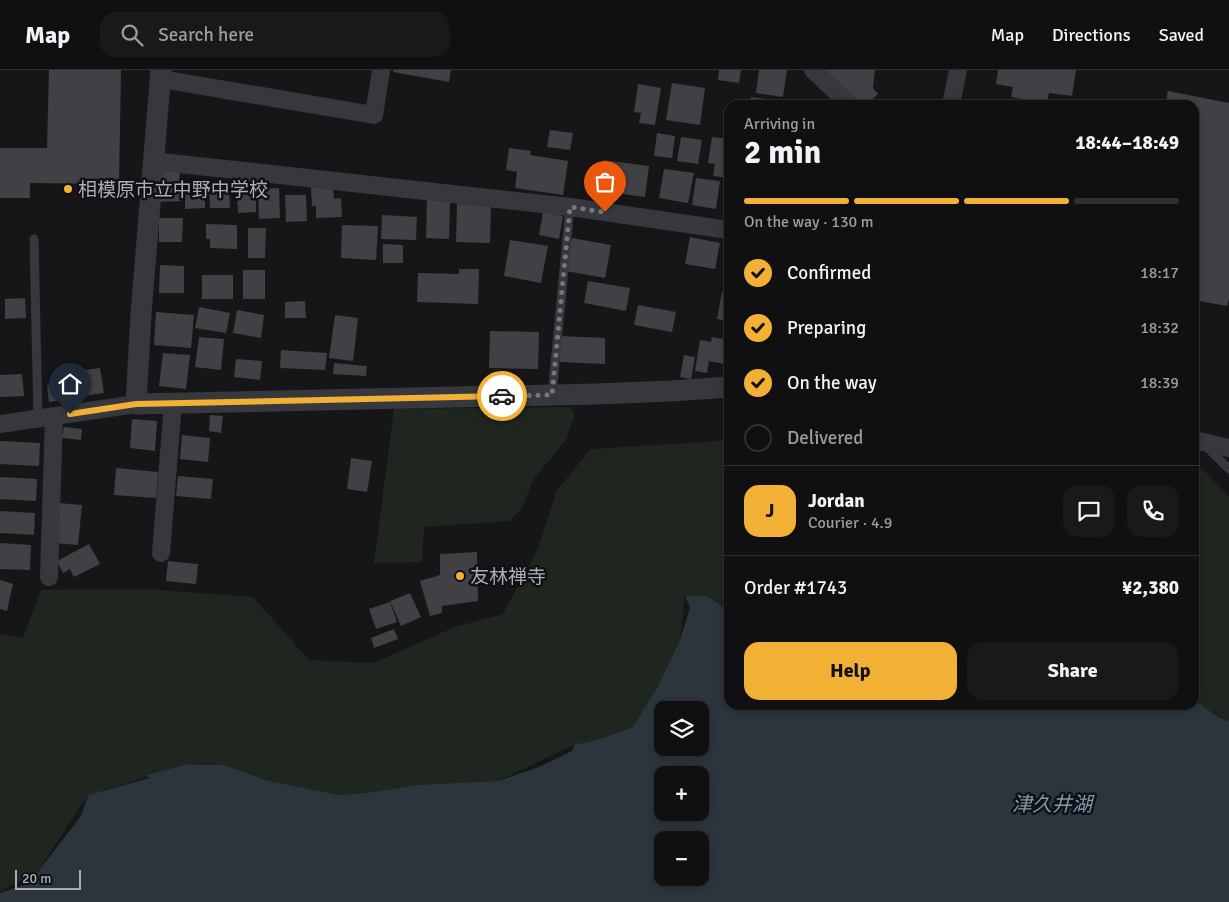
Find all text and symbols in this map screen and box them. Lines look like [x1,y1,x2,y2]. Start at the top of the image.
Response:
search box [100,12,450,57]
text: Map [25,20,70,50]
icon: search [118,21,146,49]
text: Search here [158,23,254,47]
text: Map [991,24,1024,46]
text: Directions [1052,24,1131,46]
text: Saved [1159,24,1204,46]
text: Arriving in [744,114,815,134]
text: 18:44–18:49 [1075,131,1179,155]
text: 2 min [744,133,821,172]
pin [584,161,626,212]
icon: bag [591,168,619,196]
place label: 相模原市立中野中学校 [78,178,268,202]
marker: 相模原市立中野中学校 [62,183,74,195]
text: On the way · 130 m [744,212,874,232]
icon: check [744,259,772,287]
text: Confirmed [787,261,871,285]
text: 18:17 [1140,263,1179,283]
icon: check [744,314,772,342]
text: Preparing [787,316,866,340]
text: 18:32 [1140,318,1179,338]
pin [49,363,91,414]
icon: check [744,369,772,397]
icon: home [56,370,84,398]
courier [477,371,527,421]
text: On the way [787,371,877,395]
text: 18:39 [1140,373,1179,393]
icon: car [488,382,516,410]
text: Delivered [787,426,863,450]
button: chat [1063,485,1115,537]
button: phone [1127,485,1179,537]
text: Jordan [808,489,865,513]
text: J [766,499,774,523]
text: Courier · 4.9 [808,513,892,533]
place label: 友林禅寺 [470,565,546,589]
marker: 友林禅寺 [454,570,466,582]
text: Order #1743 [744,576,847,600]
text: ¥2,380 [1122,576,1179,600]
button: Help [744,642,957,700]
button: Share [967,642,1179,700]
map controls [654,701,709,886]
button: layers [654,701,709,756]
button: + [654,766,709,821]
water label: 津久井湖 [1012,792,1095,817]
button: − [654,831,709,886]
scale bar [15,867,81,890]
text: 20 m [22,870,51,887]

